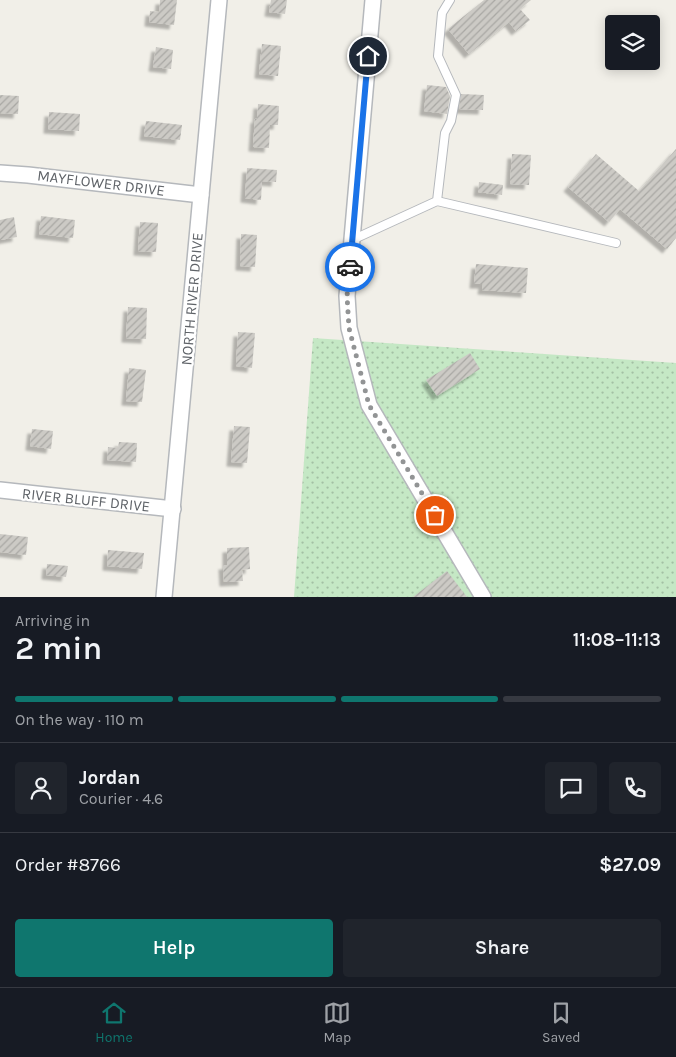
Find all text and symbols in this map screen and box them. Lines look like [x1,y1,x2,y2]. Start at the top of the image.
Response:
map controls [605,15,660,70]
button: layers [605,15,660,70]
pin [347,35,389,77]
icon: home [354,42,382,70]
street label: MAYFLOWER DRIVE [36,166,166,200]
street label: NORTH RIVER DRIVE [177,232,207,366]
courier [325,242,375,292]
icon: car [336,253,364,281]
street label: RIVER BLUFF DRIVE [21,484,151,516]
pin [414,494,456,536]
icon: bag [421,501,449,529]
text: Arriving in [15,611,90,630]
text: 11:08–11:13 [573,629,661,651]
text: 2 min [15,630,102,667]
text: On the way · 110 m [15,710,144,729]
button: person [15,762,67,814]
button: chat [545,762,597,814]
button: phone [609,762,661,814]
text: Jordan [79,767,140,789]
text: Courier · 4.6 [79,789,163,808]
text: Order #8766 [15,854,121,876]
text: $27.09 [599,854,661,876]
button: Help [15,919,333,977]
button: Share [343,919,661,977]
tab: Home [95,999,133,1046]
tab: Map [323,999,351,1046]
tab: Saved [542,999,581,1046]

